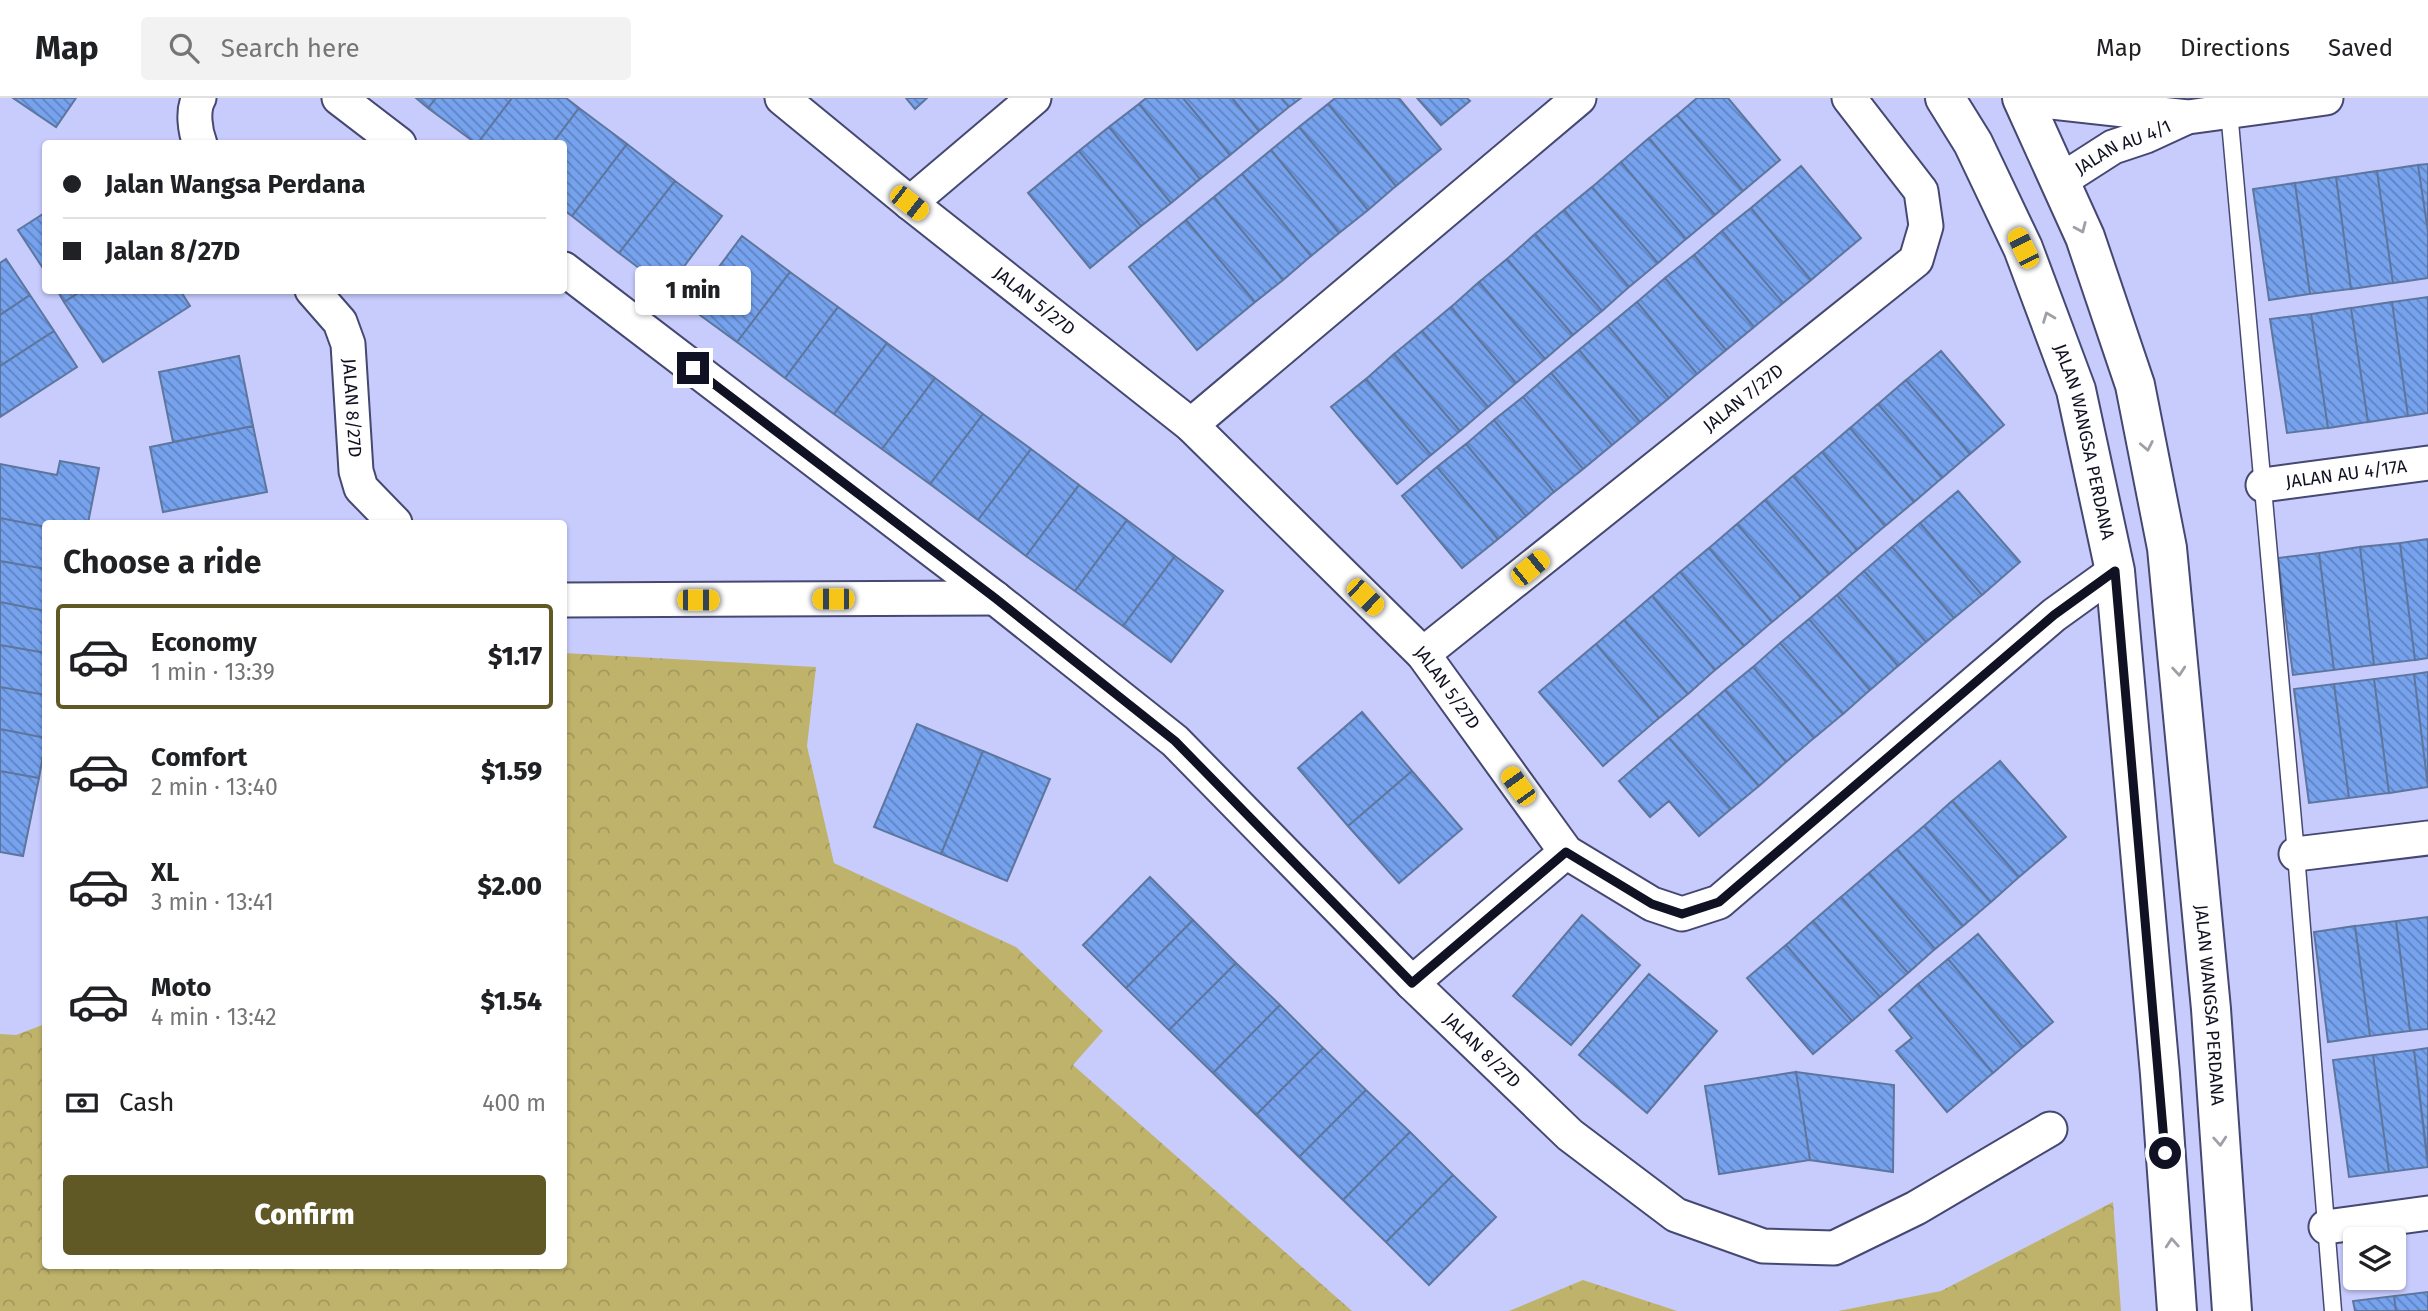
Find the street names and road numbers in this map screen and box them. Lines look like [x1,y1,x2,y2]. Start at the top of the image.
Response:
street label: JALAN AU 4/1 [2071,115,2175,180]
street label: JALAN 5/27D [989,262,1080,340]
street label: JALAN WANGSA PERDANA [2049,341,2119,542]
street label: JALAN 8/27D [338,358,366,458]
street label: JALAN 7/27D [1699,359,1788,437]
street label: JALAN AU 4/17A [2284,455,2409,493]
street label: JALAN 5/27D [1410,641,1485,734]
street label: JALAN WANGSA PERDANA [2190,904,2229,1107]
street label: JALAN 8/27D [1439,1008,1525,1093]

